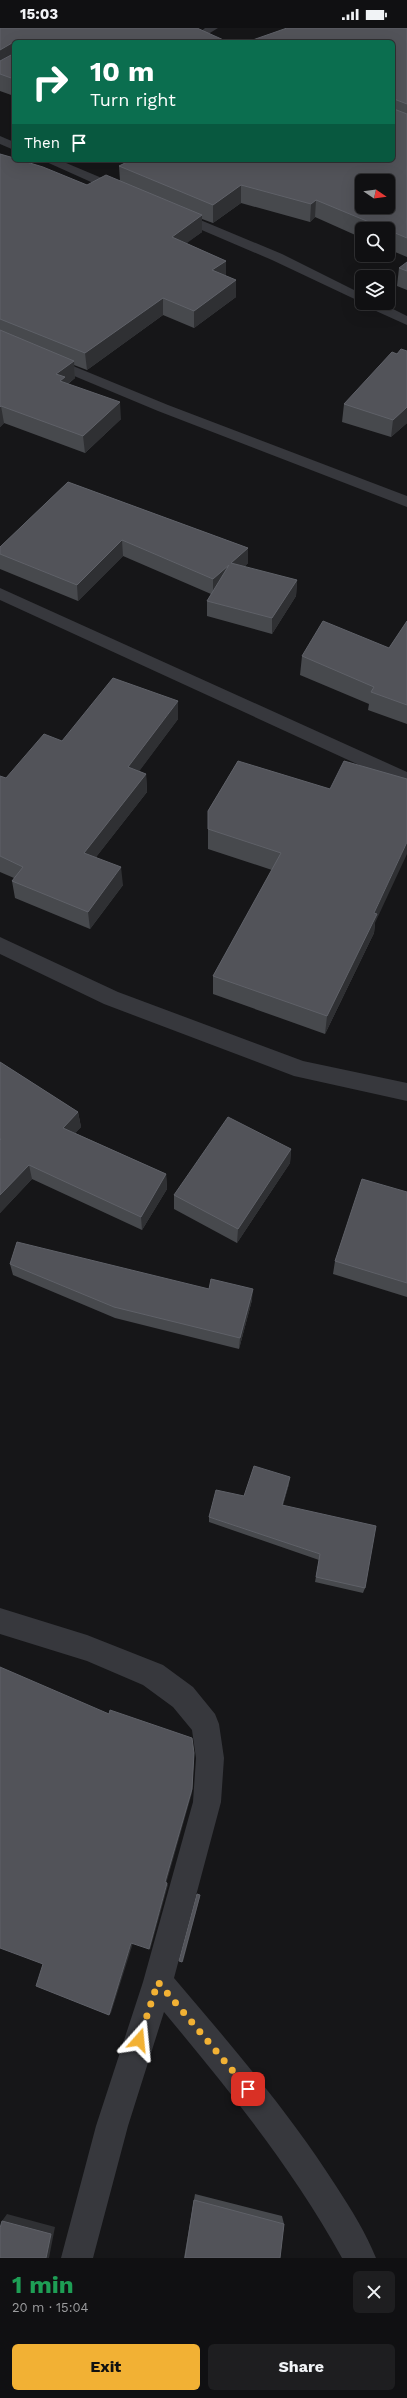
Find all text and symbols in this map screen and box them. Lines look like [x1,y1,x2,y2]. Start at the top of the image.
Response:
text: 15:03 [20,5,58,23]
text: 10 m [90,55,154,88]
icon: right [24,56,76,108]
text: Turn right [90,89,176,110]
icon: arrive [68,132,90,154]
text: Then [24,134,60,152]
north arrow [355,174,395,214]
map controls [355,174,395,310]
button: search [355,222,395,262]
button: layers [355,270,395,310]
position arrow [118,2019,160,2061]
pin [231,2072,265,2106]
icon: arrive [237,2078,259,2100]
text: 1 min [12,2271,74,2299]
button: close [353,2271,395,2313]
text: 20 m · 15:04 [12,2300,89,2315]
button: Exit [12,2344,200,2390]
button: Share [208,2344,395,2390]

